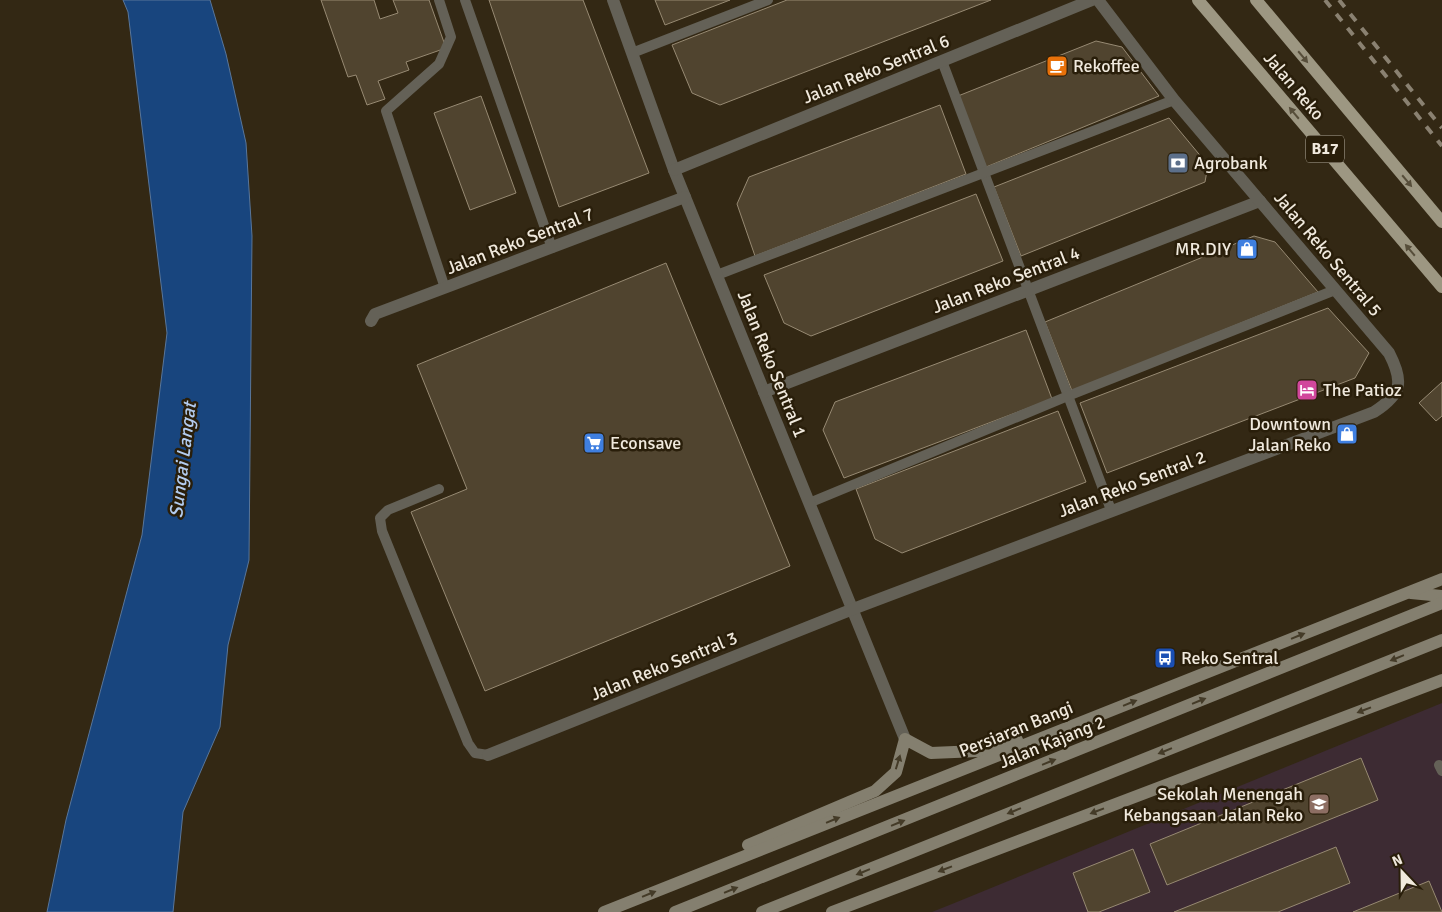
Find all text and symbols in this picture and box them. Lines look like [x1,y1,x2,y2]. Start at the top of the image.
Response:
street label: Jalan Reko Sentral 6 [799,30,953,108]
street label: Jalan Reko [1259,47,1329,125]
one-way arrow [1298,50,1309,63]
cafe icon: Rekoffee [1045,54,1069,78]
place label: Rekoffee [1073,55,1140,77]
one-way arrow [1288,106,1299,119]
road number: B17 [1306,136,1344,162]
bank icon: Agrobank [1166,151,1190,175]
place label: Agrobank [1194,152,1268,174]
one-way arrow [1402,175,1413,188]
street label: Jalan Reko Sentral 5 [1269,187,1387,321]
street label: Jalan Reko Sentral 7 [443,203,597,279]
shop icon: MR.DIY [1235,237,1259,261]
place label: MR.DIY [1175,238,1231,260]
street label: Jalan Reko Sentral 4 [929,242,1083,318]
one-way arrow [1405,244,1416,257]
street label: Jalan Reko Sentral 1 [733,287,811,441]
hotel icon: The Patioz [1295,378,1319,402]
place label: The Patioz [1323,379,1402,401]
water label: Sungai Langat [164,399,202,519]
place label: Downtown Jalan Reko [1248,413,1331,456]
shop icon: Downtown Jalan Reko [1335,422,1359,446]
supermarket icon: Econsave [582,431,606,455]
place label: Econsave [610,432,681,454]
street label: Jalan Reko Sentral 2 [1055,446,1209,522]
street label: Jalan Reko Sentral 3 [587,627,741,705]
one-way arrow [1290,632,1305,640]
bus stop icon: Reko Sentral [1153,646,1177,670]
place label: Reko Sentral [1181,647,1279,669]
one-way arrow [1390,654,1404,662]
street label: Persiaran Bangi [956,696,1076,762]
one-way arrow [1192,697,1207,705]
one-way arrow [1123,698,1137,706]
one-way arrow [1356,706,1371,714]
street label: Jalan Kajang 2 [996,711,1108,773]
one-way arrow [1158,747,1172,755]
one-way arrow [895,755,903,770]
one-way arrow [1041,758,1056,765]
place label: Sekolah Menengah Kebangsaan Jalan Reko [1123,783,1303,826]
school or university icon: Sekolah Menengah Kebangsaan Jalan Reko [1307,792,1331,816]
one-way arrow [1006,807,1021,815]
one-way arrow [1089,807,1104,815]
one-way arrow [826,816,840,824]
one-way arrow [891,818,905,826]
north arrow [1377,847,1427,897]
text: N [1390,851,1405,870]
one-way arrow [938,866,953,873]
one-way arrow [856,868,870,876]
one-way arrow [724,886,739,894]
one-way arrow [642,889,656,897]

